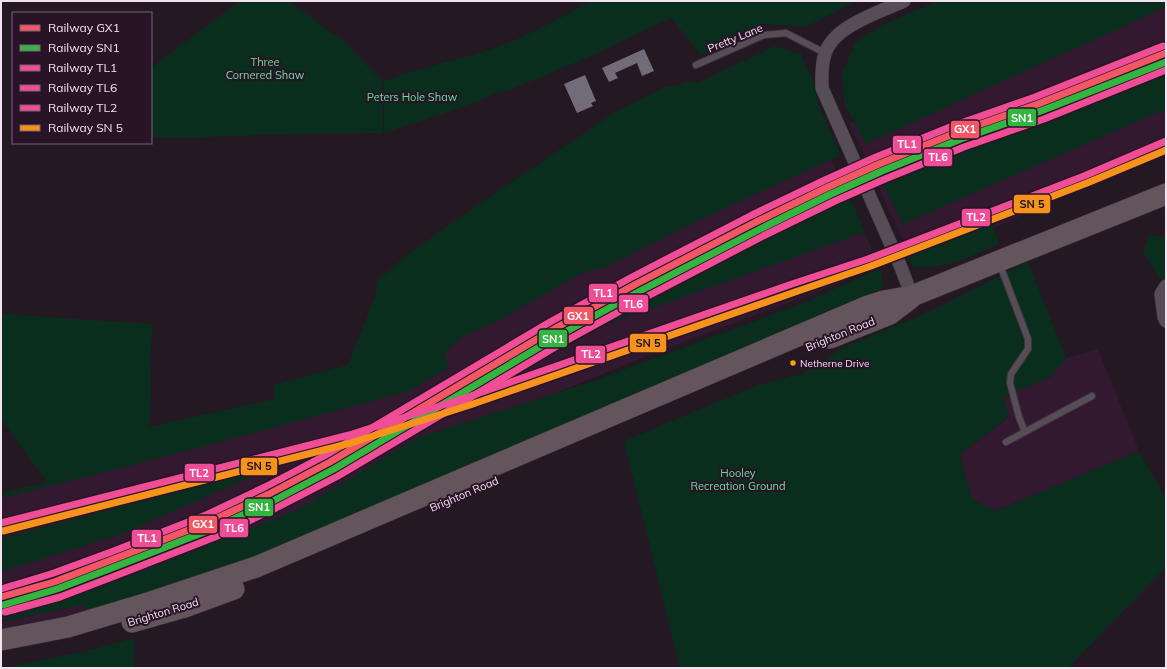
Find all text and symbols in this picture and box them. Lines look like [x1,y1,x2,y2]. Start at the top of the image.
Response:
legend [12,12,152,144]
text: Railway GX1 [48,20,120,35]
street label: Pretty Lane [705,21,765,55]
text: Railway SN1 [48,40,120,55]
park label: Three Cornered Shaw [226,55,305,82]
text: Railway TL1 [48,60,117,75]
text: Railway TL6 [48,80,117,95]
park label: Peters Hole Shaw [367,90,458,104]
text: Railway TL2 [48,100,117,115]
line badge: SN1 [1007,108,1037,127]
text: SN1 [1011,111,1033,125]
text: Railway SN 5 [48,120,123,135]
line badge: GX1 [950,120,980,139]
text: GX1 [954,122,976,136]
line badge: TL1 [892,135,922,154]
text: TL1 [897,137,917,151]
line badge: TL6 [923,148,953,167]
text: TL6 [928,150,948,164]
line badge: SN 5 [1013,194,1051,214]
text: SN 5 [1019,197,1045,211]
line badge: TL2 [961,208,991,227]
text: TL2 [966,210,986,224]
line badge: TL1 [588,283,618,303]
text: TL1 [593,286,613,300]
line badge: TL6 [618,294,649,313]
text: TL6 [623,297,643,311]
line badge: GX1 [563,306,594,325]
text: GX1 [567,309,589,323]
street label: Brighton Road [803,314,877,354]
line badge: SN1 [538,329,568,348]
text: SN1 [542,332,564,346]
line badge: SN 5 [629,333,667,353]
text: SN 5 [635,336,661,350]
line badge: TL2 [575,345,606,364]
text: TL2 [581,347,601,361]
place label: Netherne Drive [800,357,869,370]
marker: Netherne Drive [788,358,798,368]
line badge: SN 5 [240,457,278,476]
text: SN 5 [246,459,272,473]
line badge: TL2 [184,463,215,482]
text: TL2 [189,466,209,480]
park label: Hooley Recreation Ground [690,466,786,493]
street label: Brighton Road [427,473,501,515]
line badge: SN1 [244,498,274,517]
text: SN1 [248,500,270,514]
line badge: GX1 [188,515,218,534]
text: GX1 [192,517,214,531]
line badge: TL6 [219,518,249,538]
text: TL6 [224,521,244,535]
line badge: TL1 [131,529,162,548]
text: TL1 [137,531,157,545]
street label: Brighton Road [126,595,200,629]

